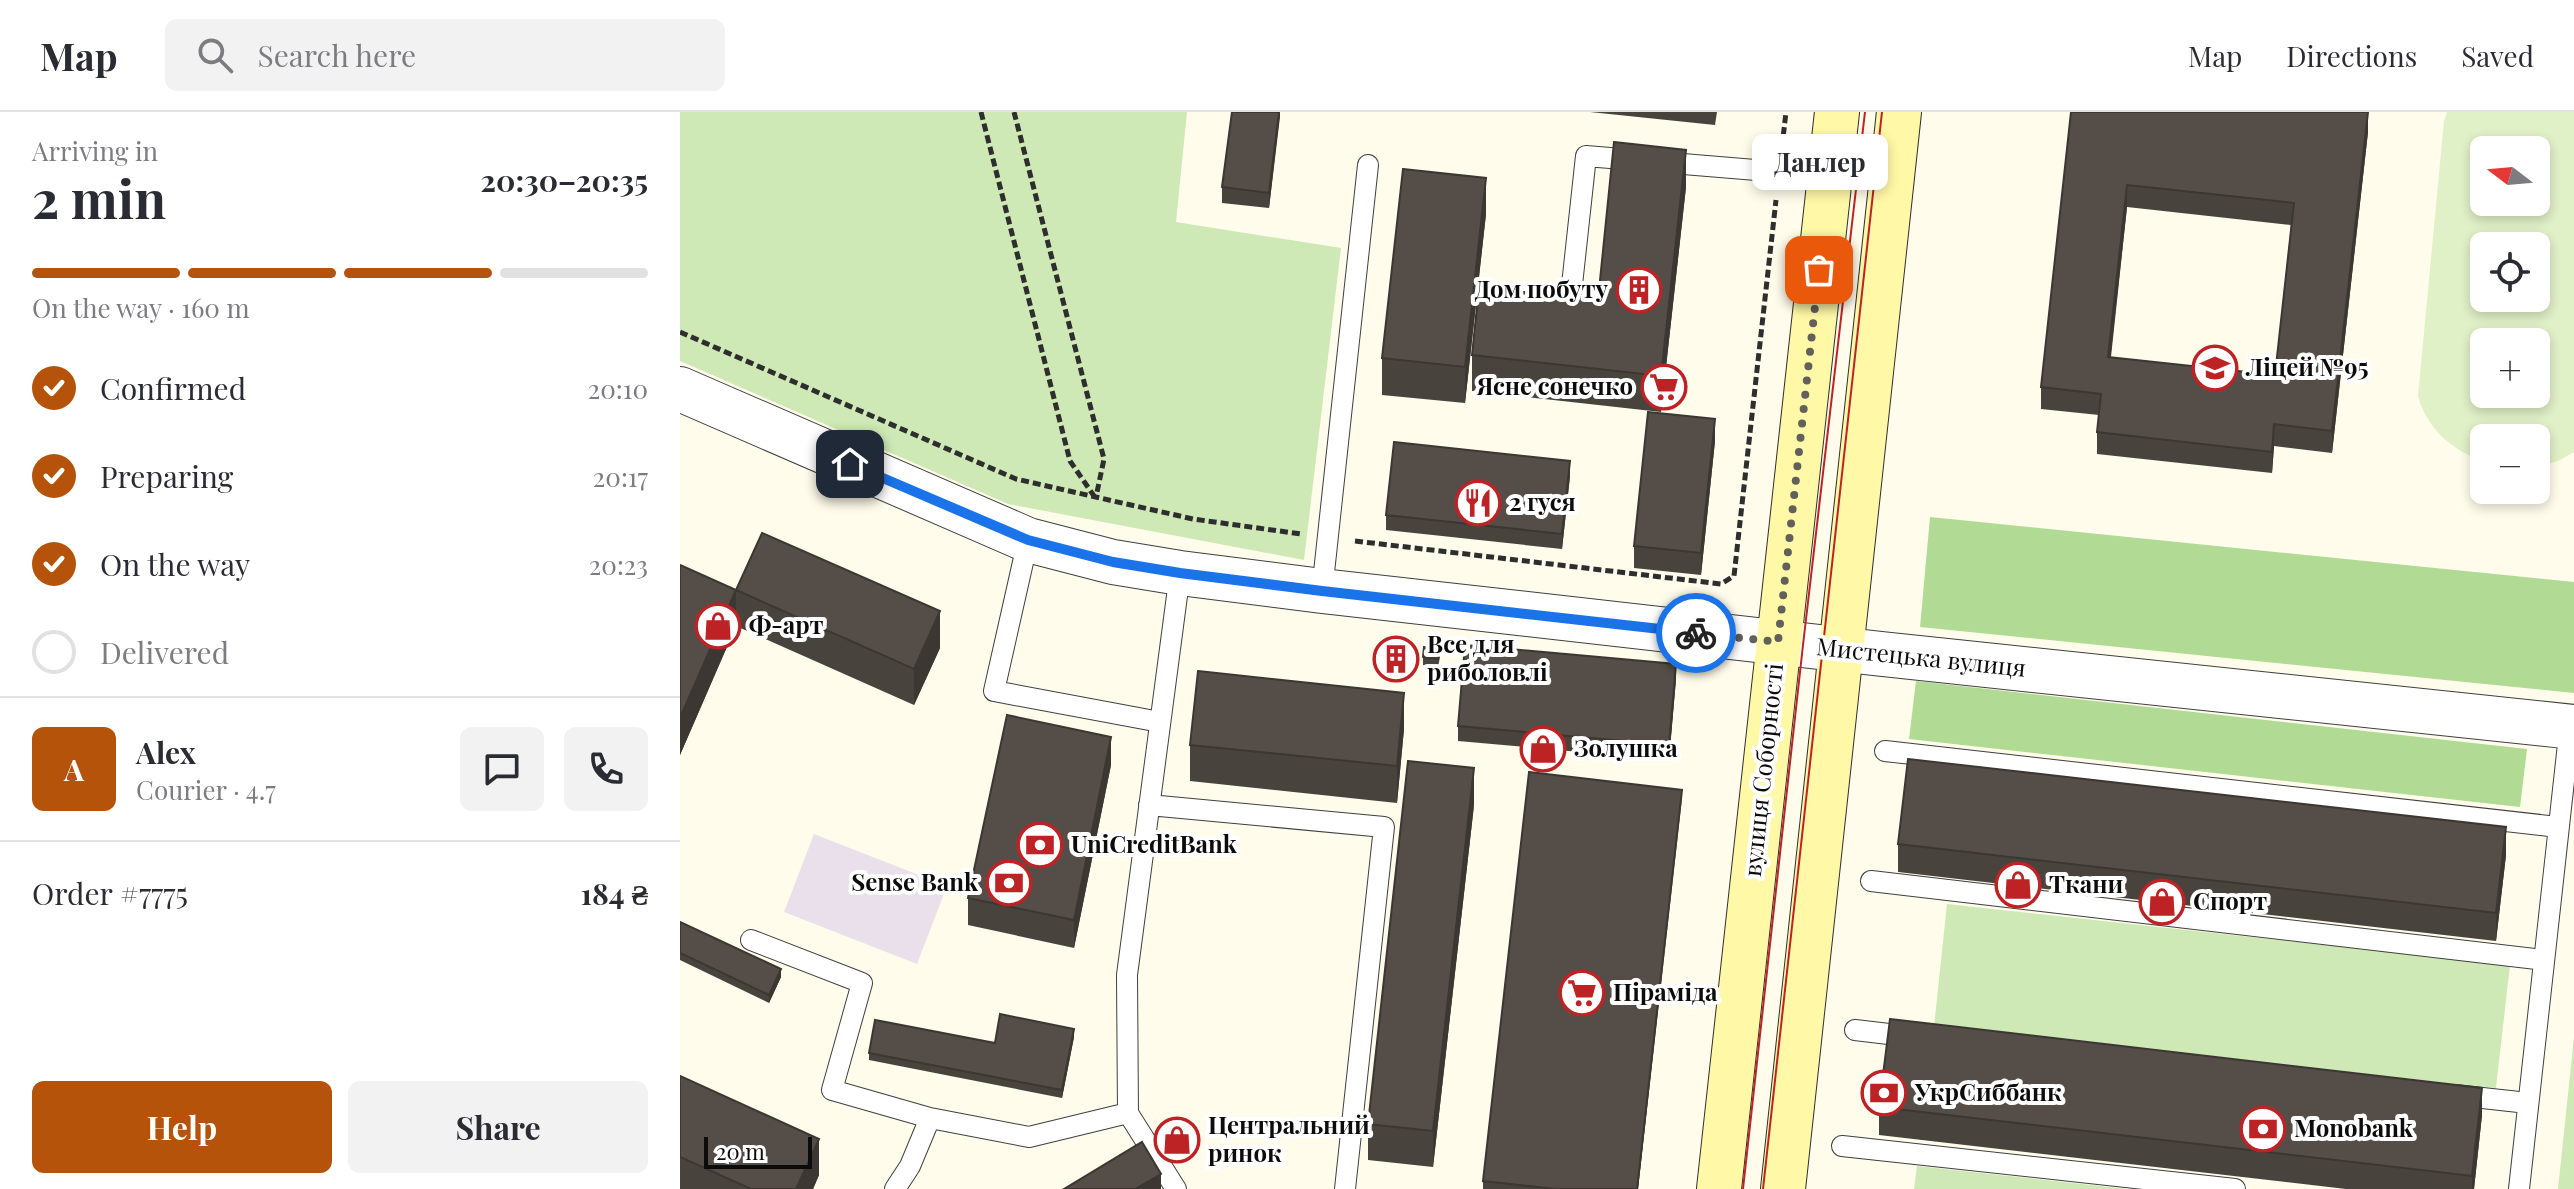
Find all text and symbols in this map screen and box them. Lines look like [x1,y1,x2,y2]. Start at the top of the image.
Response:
search box [165,19,725,91]
text: Map [40,30,117,81]
icon: search [193,33,237,77]
text: Search here [257,35,416,75]
text: Map [2188,37,2242,74]
text: Directions [2286,37,2417,74]
text: Saved [2461,37,2534,74]
text: Arriving in [32,133,158,168]
callout: Данлер [1751,134,1887,190]
north arrow [2470,136,2550,216]
map controls [2470,136,2550,504]
text: Данлер [1774,144,1866,179]
text: 20:30–20:35 [480,160,648,200]
text: 2 min [32,163,166,232]
button: locate [2470,232,2550,312]
pin [1785,236,1853,304]
icon: bag [1797,248,1841,292]
building icon: Дом побуту [1615,266,1663,314]
place label: Дом побуту [1475,272,1609,304]
text: On the way · 160 m [32,290,250,325]
button: + [2470,328,2550,408]
school or university icon: Ліцей №95 [2191,344,2239,392]
place label: Ліцей №95 [2245,350,2369,382]
supermarket icon: Ясне сонечко [1640,363,1688,411]
icon: check [32,366,76,410]
text: Confirmed [100,368,246,408]
place label: Ясне сонечко [1476,369,1633,401]
text: 20:10 [588,371,648,406]
button: − [2470,424,2550,504]
pin [816,430,884,498]
icon: home [828,442,872,486]
icon: check [32,454,76,498]
text: Preparing [100,456,233,496]
text: 20:17 [593,459,648,494]
restaurant icon: 2 гуся [1454,479,1502,527]
place label: 2 гуся [1509,485,1576,517]
icon: check [32,542,76,586]
text: On the way [100,544,250,584]
text: 20:23 [589,547,648,582]
courier [1656,593,1736,673]
shop icon: Ф-арт [694,602,742,650]
place label: Ф-арт [749,608,824,640]
icon: bike [1674,611,1718,655]
place label: Все для риболовлі [1427,627,1548,687]
street label: Мистецька вулиця [1815,629,2028,683]
text: Delivered [100,632,229,672]
building icon: Все для риболовлі [1372,635,1420,683]
street label: вулиця Соборності [1735,661,1789,878]
shop icon: Золушка [1519,725,1567,773]
button: chat [460,727,544,811]
button: phone [564,727,648,811]
place label: Золушка [1574,731,1678,763]
text: Alex [136,732,196,772]
text: A [64,749,84,789]
text: Courier · 4.7 [136,772,276,807]
bank icon: UniCreditBank [1016,821,1064,869]
place label: UniCreditBank [1071,827,1238,859]
bank icon: Sense Bank [985,859,1033,907]
shop icon: Ткани [1994,861,2042,909]
place label: Sense Bank [851,865,979,897]
place label: Ткани [2049,867,2123,899]
text: Order #7775 [32,873,188,913]
text: 184 ₴ [580,873,648,913]
shop icon: Спорт [2138,878,2186,926]
place label: Спорт [2193,884,2267,916]
supermarket icon: Піраміда [1558,969,1606,1017]
place label: Піраміда [1613,975,1718,1007]
bank icon: УкрСиббанк [1860,1069,1908,1117]
place label: УкрСиббанк [1914,1075,2062,1107]
button: Help [32,1081,332,1173]
button: Share [348,1081,648,1173]
bank icon: Monobank [2239,1105,2287,1153]
place label: Центральний ринок [1208,1108,1370,1168]
place label: Monobank [2294,1111,2414,1143]
shop icon: Центральний ринок [1153,1116,1201,1164]
scale bar [704,1133,812,1169]
text: 20 m [716,1136,765,1166]

